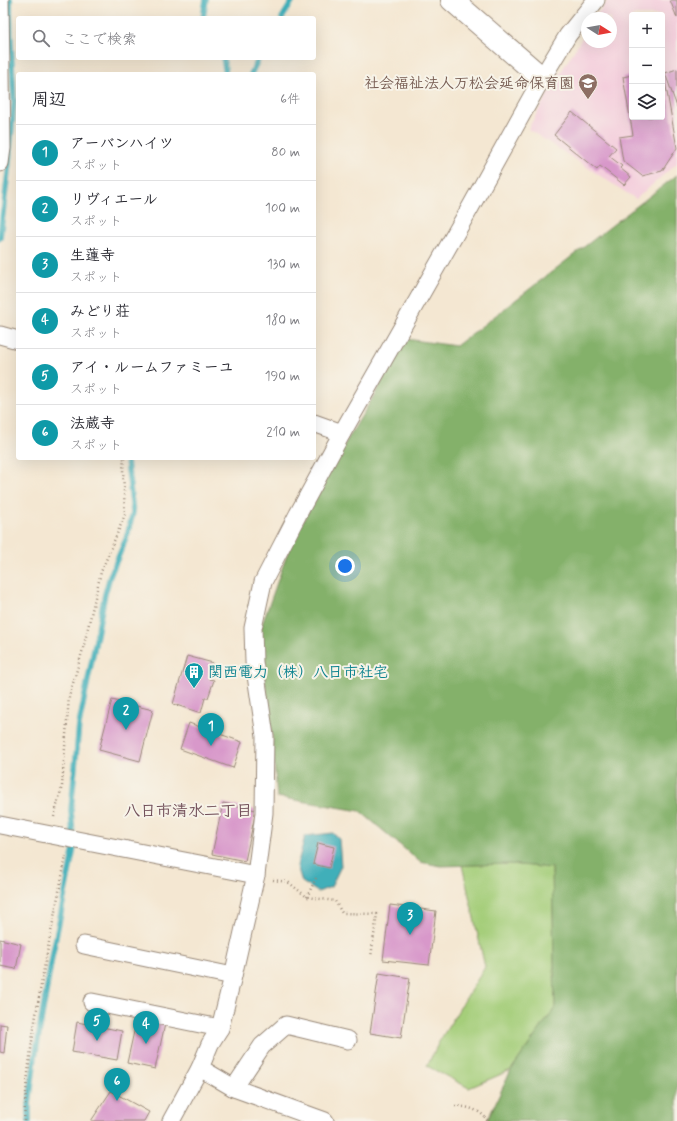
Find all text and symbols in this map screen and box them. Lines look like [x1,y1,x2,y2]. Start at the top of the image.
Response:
north arrow [581,12,617,48]
map controls [629,12,665,120]
button: + [629,12,665,48]
search box [16,16,316,60]
icon: search [30,27,52,49]
text: ここで検索 [62,30,137,50]
button: − [629,48,665,84]
school or university icon: 社会福祉法人万松会延命保育園 [577,72,599,100]
place label: 社会福祉法人万松会延命保育園 [364,74,574,94]
button: layers [629,84,665,120]
text: 周辺 [32,89,66,111]
text: 6件 [280,91,300,108]
text: アーバンハイツ [70,134,174,154]
text: 1 [42,144,48,161]
text: 80 m [271,144,300,161]
text: スポット [70,157,122,174]
text: リヴィエール [70,190,158,210]
text: 2 [42,200,48,217]
text: 100 m [265,200,300,217]
text: スポット [70,213,122,230]
text: 生蓮寺 [70,246,115,266]
text: 3 [42,256,48,273]
text: 130 m [267,256,300,273]
text: スポット [70,269,122,286]
text: みどり荘 [70,302,130,322]
text: 4 [41,312,49,329]
text: 180 m [265,312,300,329]
text: スポット [70,325,122,342]
text: アイ・ルームファミーユ [70,358,234,378]
text: 5 [41,368,49,385]
text: 190 m [265,368,300,385]
text: スポット [70,381,122,398]
text: 法蔵寺 [70,414,115,434]
text: 6 [42,424,48,441]
text: 210 m [266,424,300,441]
text: スポット [70,437,122,454]
your location [335,556,355,576]
building icon: 関西電力（株）八日市社宅 [183,661,205,689]
place label: 関西電力（株）八日市社宅 [208,663,388,683]
pin: 2 [113,697,139,730]
pin: 1 [198,713,224,746]
district label: 八日市清水二丁目 [124,801,252,822]
pin: 3 [397,902,423,935]
pin: 5 [84,1008,110,1041]
pin: 4 [133,1011,159,1044]
pin: 6 [104,1068,130,1101]

